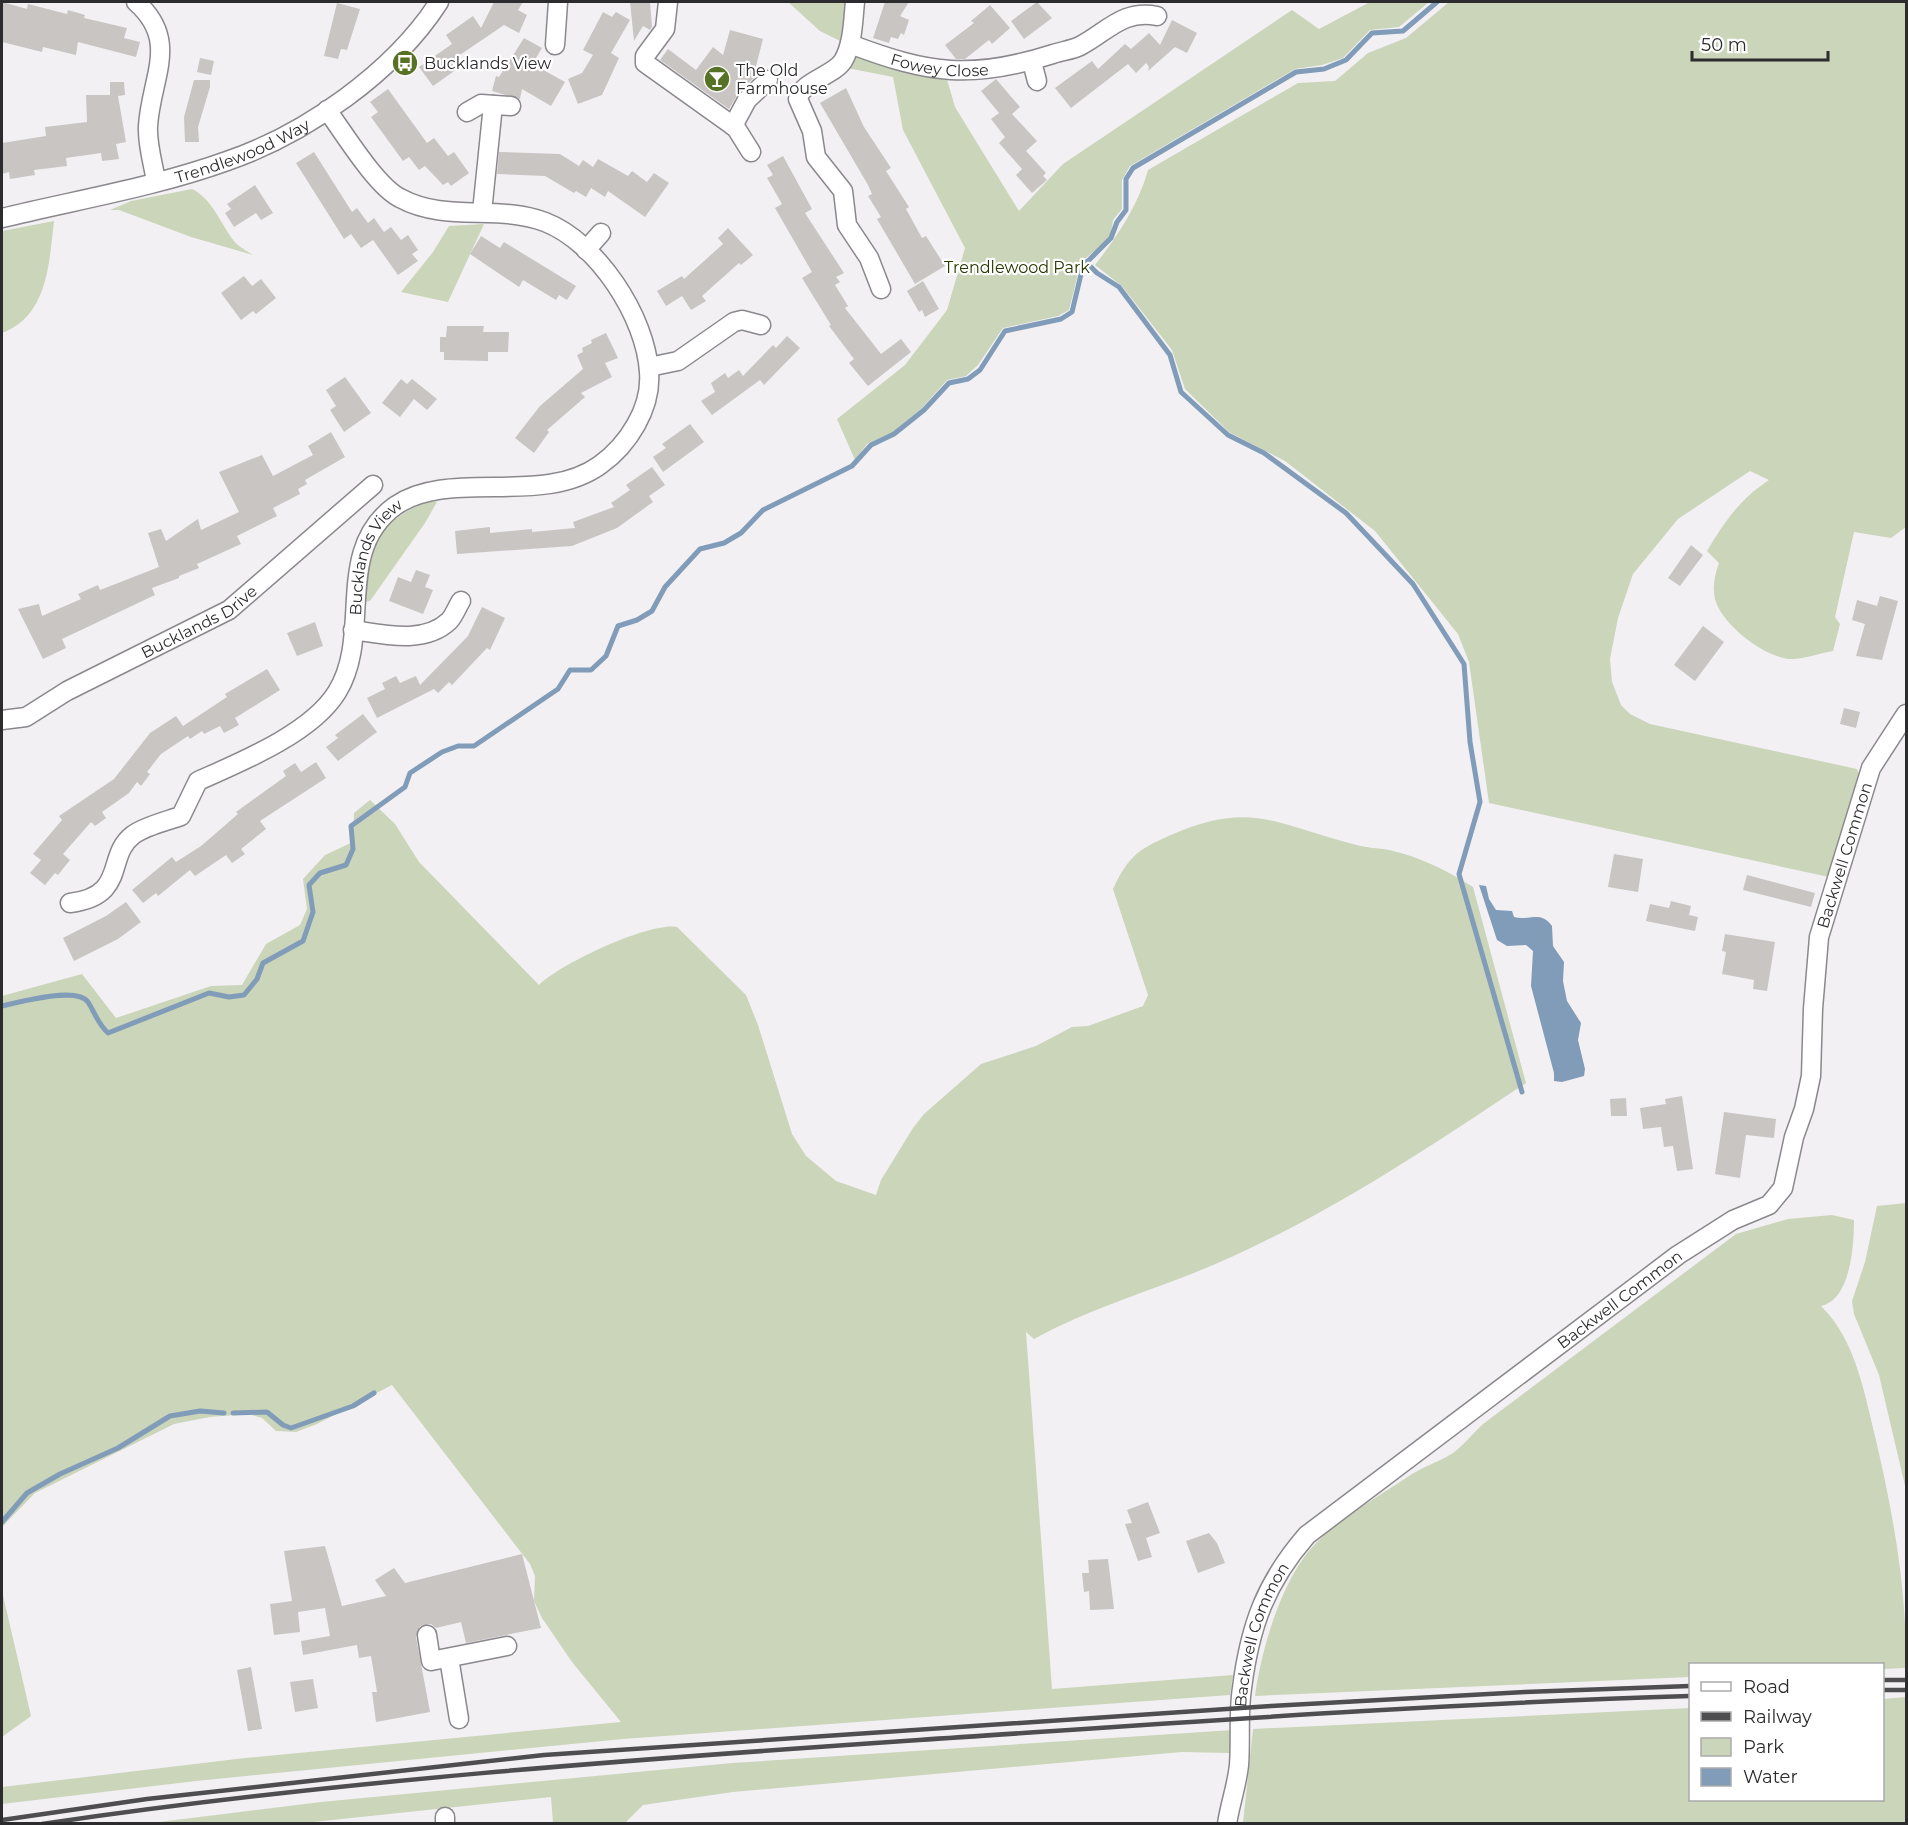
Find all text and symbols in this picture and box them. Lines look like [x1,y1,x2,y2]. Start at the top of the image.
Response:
scale bar [1692,24,1828,62]
text: 50 m [1701,34,1747,56]
bus stop icon: Bucklands View [390,48,420,78]
street label: Fowey Close [889,49,990,80]
place label: Bucklands View [424,54,551,73]
place label: The Old Farmhouse [736,61,828,98]
bar icon: The Old Farmhouse [702,64,732,94]
street label: Trendlewood Way [173,114,313,187]
park label: Trendlewood Park [944,258,1090,277]
street label: Bucklands View [346,495,406,616]
street label: Bucklands Drive [138,581,261,662]
street label: Backwell Common [1813,780,1876,930]
street label: Backwell Common [1553,1246,1686,1352]
street label: Backwell Common [1231,1559,1293,1708]
legend [1689,1663,1884,1801]
text: Road [1743,1676,1790,1698]
text: Railway [1743,1706,1812,1728]
text: Park [1743,1736,1784,1758]
text: Water [1743,1766,1798,1788]

